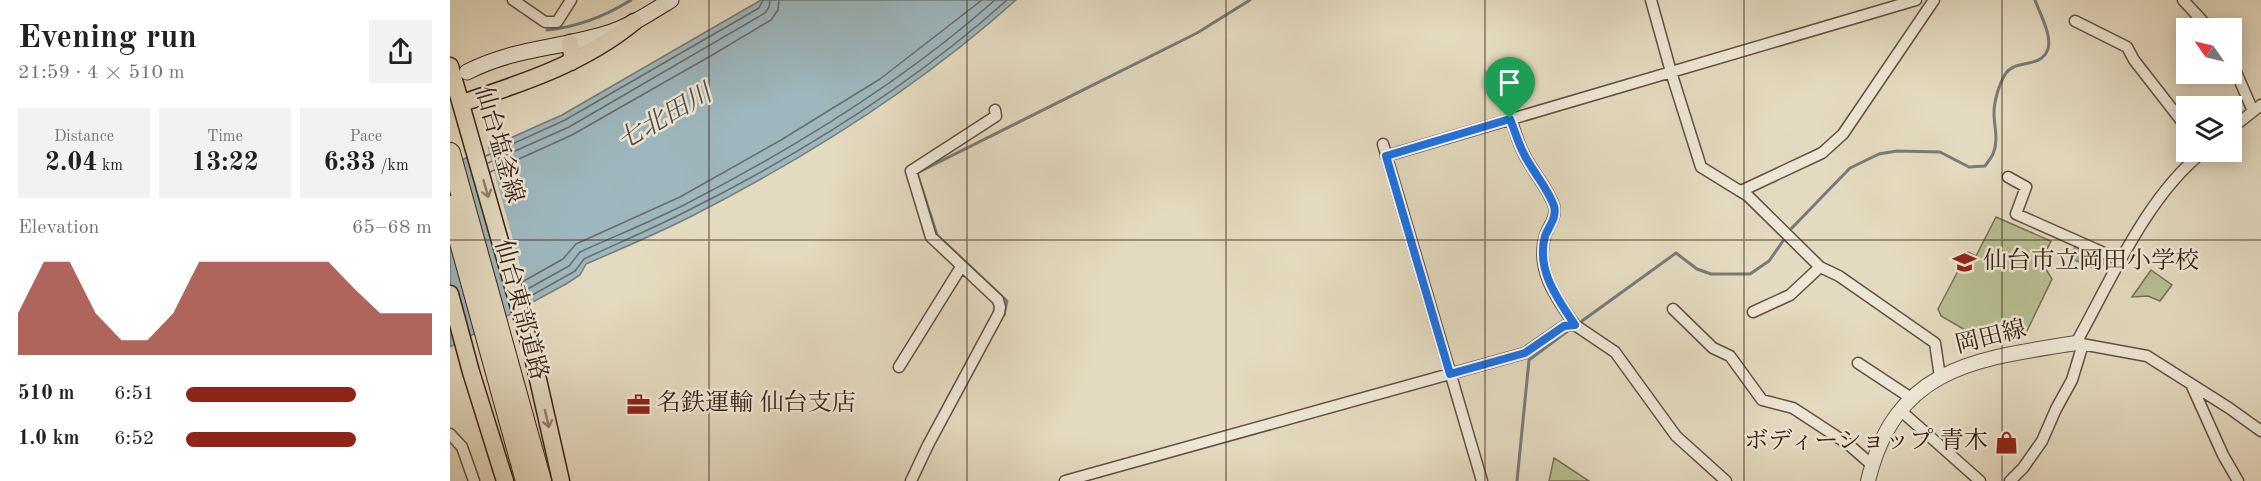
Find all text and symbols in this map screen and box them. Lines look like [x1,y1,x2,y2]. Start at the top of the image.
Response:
north arrow [2176,18,2242,84]
map controls [2176,18,2242,162]
button: share [369,20,432,83]
text: Evening run [18,22,197,55]
pin [1484,57,1535,119]
text: 21:59 · 4 × 510 m [18,63,185,83]
icon: arrive [1493,66,1526,99]
water label: 七北田川 [612,78,719,155]
street label: 仙台塩釜線 [470,83,529,206]
button: layers [2176,96,2242,162]
text: Distance [54,129,114,145]
text: Time [207,129,243,145]
text: Pace [350,129,382,145]
text: 2.04 [45,150,98,176]
text: 13:22 [191,150,259,176]
text: 6:33 [323,150,376,176]
text: km [98,158,123,174]
text: /km [376,158,409,174]
one-way arrow [480,179,492,198]
text: Elevation [18,218,99,238]
text: 65–68 m [352,218,432,238]
street label: 仙台東部道路 [490,237,553,383]
place label: 仙台市立岡田小学校 [1983,247,2199,274]
school or university icon: 仙台市立岡田小学校 [1952,249,1978,275]
street label: 岡田線 [1952,315,2029,358]
text: 510 m [18,384,74,404]
text: 6:51 [114,384,154,404]
place label: 名鉄運輸 仙台支店 [657,389,856,416]
office icon: 名鉄運輸 仙台支店 [626,391,652,417]
one-way arrow [541,409,553,428]
place label: ボディーショップ 青木 [1744,427,1988,454]
text: 1.0 km [18,429,80,449]
text: 6:52 [114,429,154,449]
shop icon: ボディーショップ 青木 [1993,429,2019,455]

